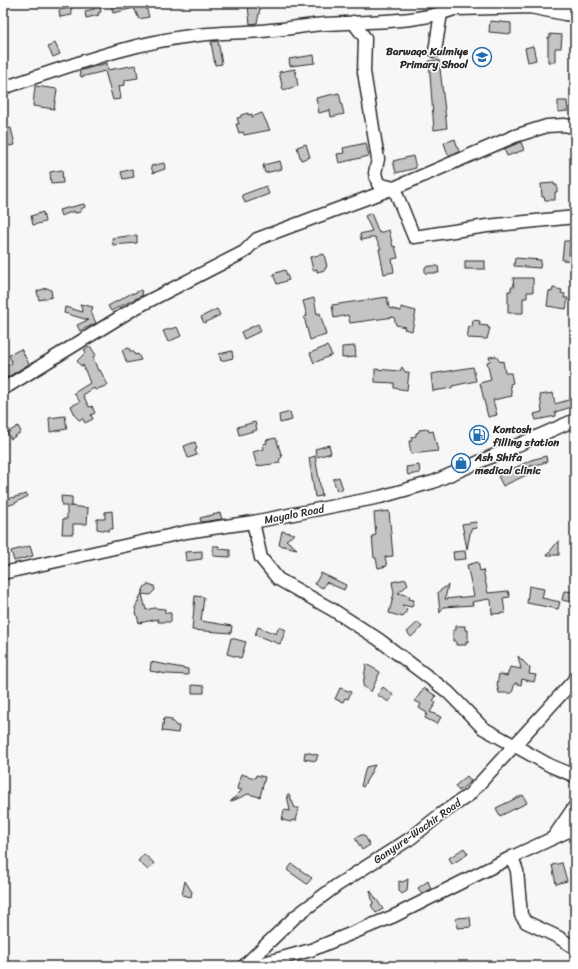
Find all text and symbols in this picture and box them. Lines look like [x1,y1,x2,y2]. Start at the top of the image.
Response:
place label: Barwaqo Kulmiye Primary Shool [386,42,469,74]
school or university icon: Barwaqo Kulmiye Primary Shool [471,46,493,68]
place label: Kontosh filling station [492,420,559,452]
fuel station icon: Kontosh filling station [468,424,490,446]
place label: Ash Shifa medical clinic [474,448,542,480]
shop icon: Ash Shifa medical clinic [450,452,472,474]
street label: Mayalo Road [262,499,327,530]
street label: Ganyure-Wachir Road [369,793,466,869]

